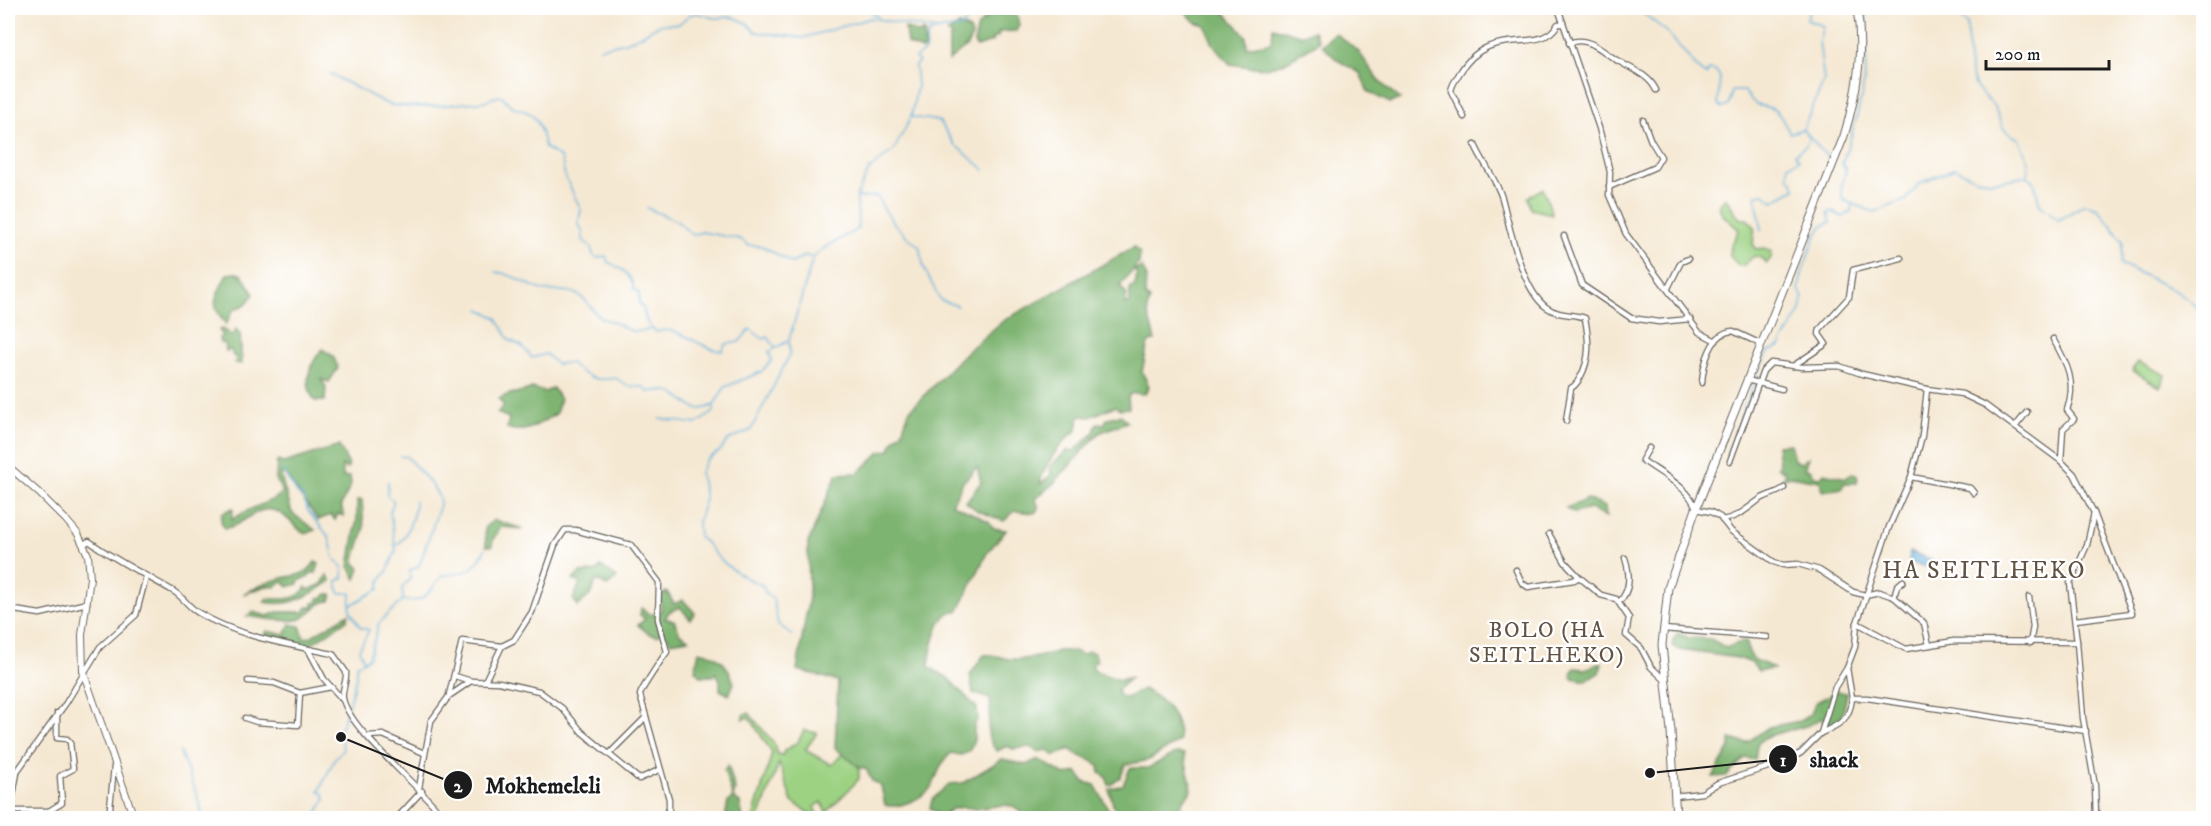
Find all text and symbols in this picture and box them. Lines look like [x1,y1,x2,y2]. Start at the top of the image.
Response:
scale bar [1986,33,2109,71]
text: 200 m [1995,44,2041,66]
district label: HA SEITLHEKO [1882,556,2086,586]
district label: BOLO (HA SEITLHEKO) [1469,617,1625,669]
callout: shack [1768,739,1871,779]
text: shack [1810,747,1859,774]
text: 1 [1780,750,1787,772]
callout: Mokhemeleli [443,765,613,805]
text: Mokhemeleli [485,773,601,800]
text: 2 [454,776,464,798]

